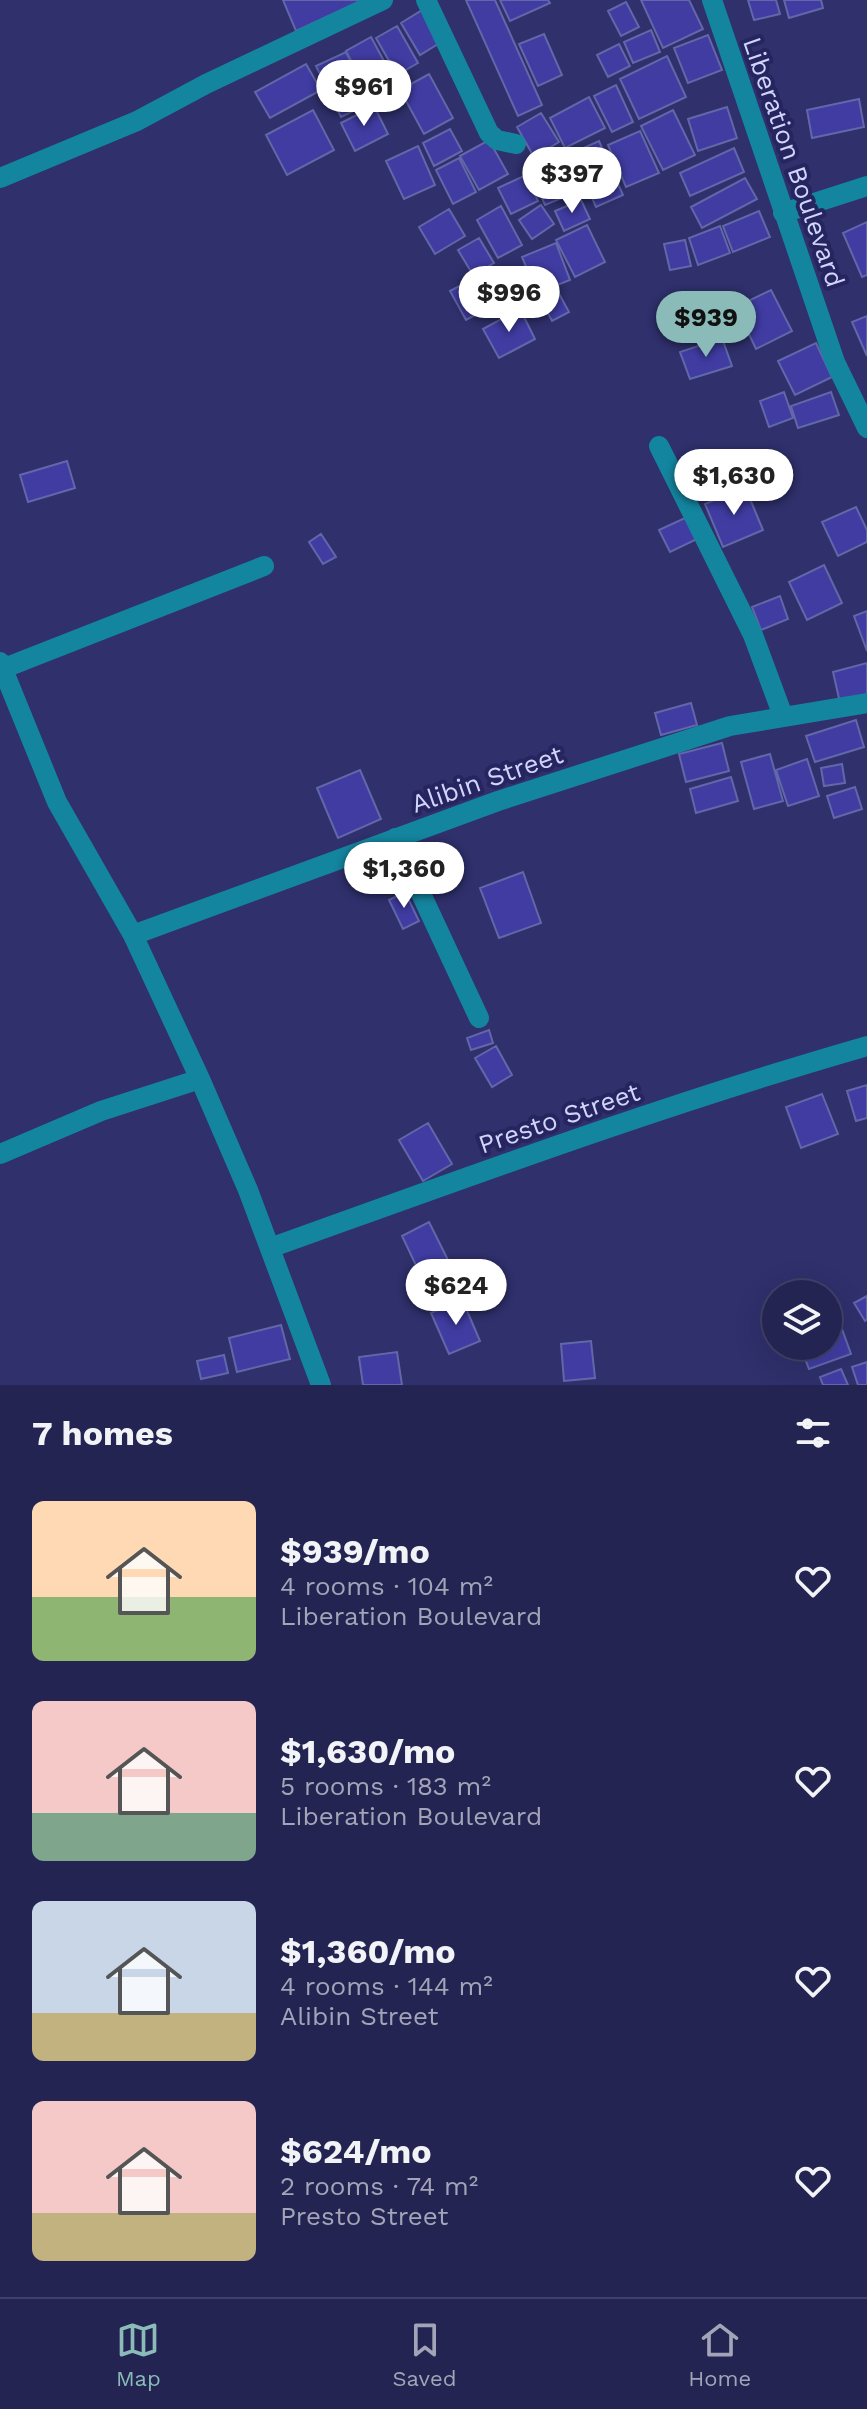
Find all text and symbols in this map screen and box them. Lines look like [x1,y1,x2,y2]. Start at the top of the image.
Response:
street label: Liberation Boulevard [737,33,851,291]
pin: $961 [317,60,411,128]
text: $961 [334,71,394,101]
pin: $397 [525,147,619,215]
text: $397 [540,158,604,188]
pin: $996 [462,266,556,334]
text: $996 [477,277,541,307]
pin: $939 [659,291,753,359]
text: $939 [674,302,738,332]
pin: $1,630 [669,449,799,517]
text: $1,630 [692,460,776,490]
street label: Alibin Street [407,739,567,819]
pin: $1,360 [339,842,469,910]
text: $1,360 [362,853,446,883]
street label: Presto Street [475,1076,644,1160]
pin: $624 [409,1259,503,1327]
text: $624 [424,1270,488,1300]
map controls [762,1280,842,1360]
button: layers [762,1280,842,1360]
icon: filters [791,1411,835,1455]
text: 7 homes [32,1413,173,1453]
text: $939/mo [280,1531,430,1571]
icon: home [96,1533,192,1629]
icon: heart [791,1559,835,1603]
text: 4 rooms · 104 m² [280,1571,493,1601]
text: Liberation Boulevard [280,1601,542,1631]
text: $1,630/mo [280,1731,455,1771]
icon: home [96,1733,192,1829]
icon: heart [791,1759,835,1803]
text: 5 rooms · 183 m² [280,1771,491,1801]
text: Liberation Boulevard [280,1801,542,1831]
text: $1,360/mo [280,1931,456,1971]
icon: home [96,1933,192,2029]
icon: heart [791,1959,835,2003]
text: 4 rooms · 144 m² [280,1971,493,2001]
text: Alibin Street [280,2001,438,2031]
text: $624/mo [280,2131,432,2171]
icon: home [96,2133,192,2229]
icon: heart [791,2159,835,2203]
text: 2 rooms · 74 m² [280,2171,478,2201]
text: Presto Street [280,2201,448,2231]
tab: Map [116,2318,161,2391]
tab: Saved [393,2318,456,2391]
tab: Home [688,2318,751,2391]

